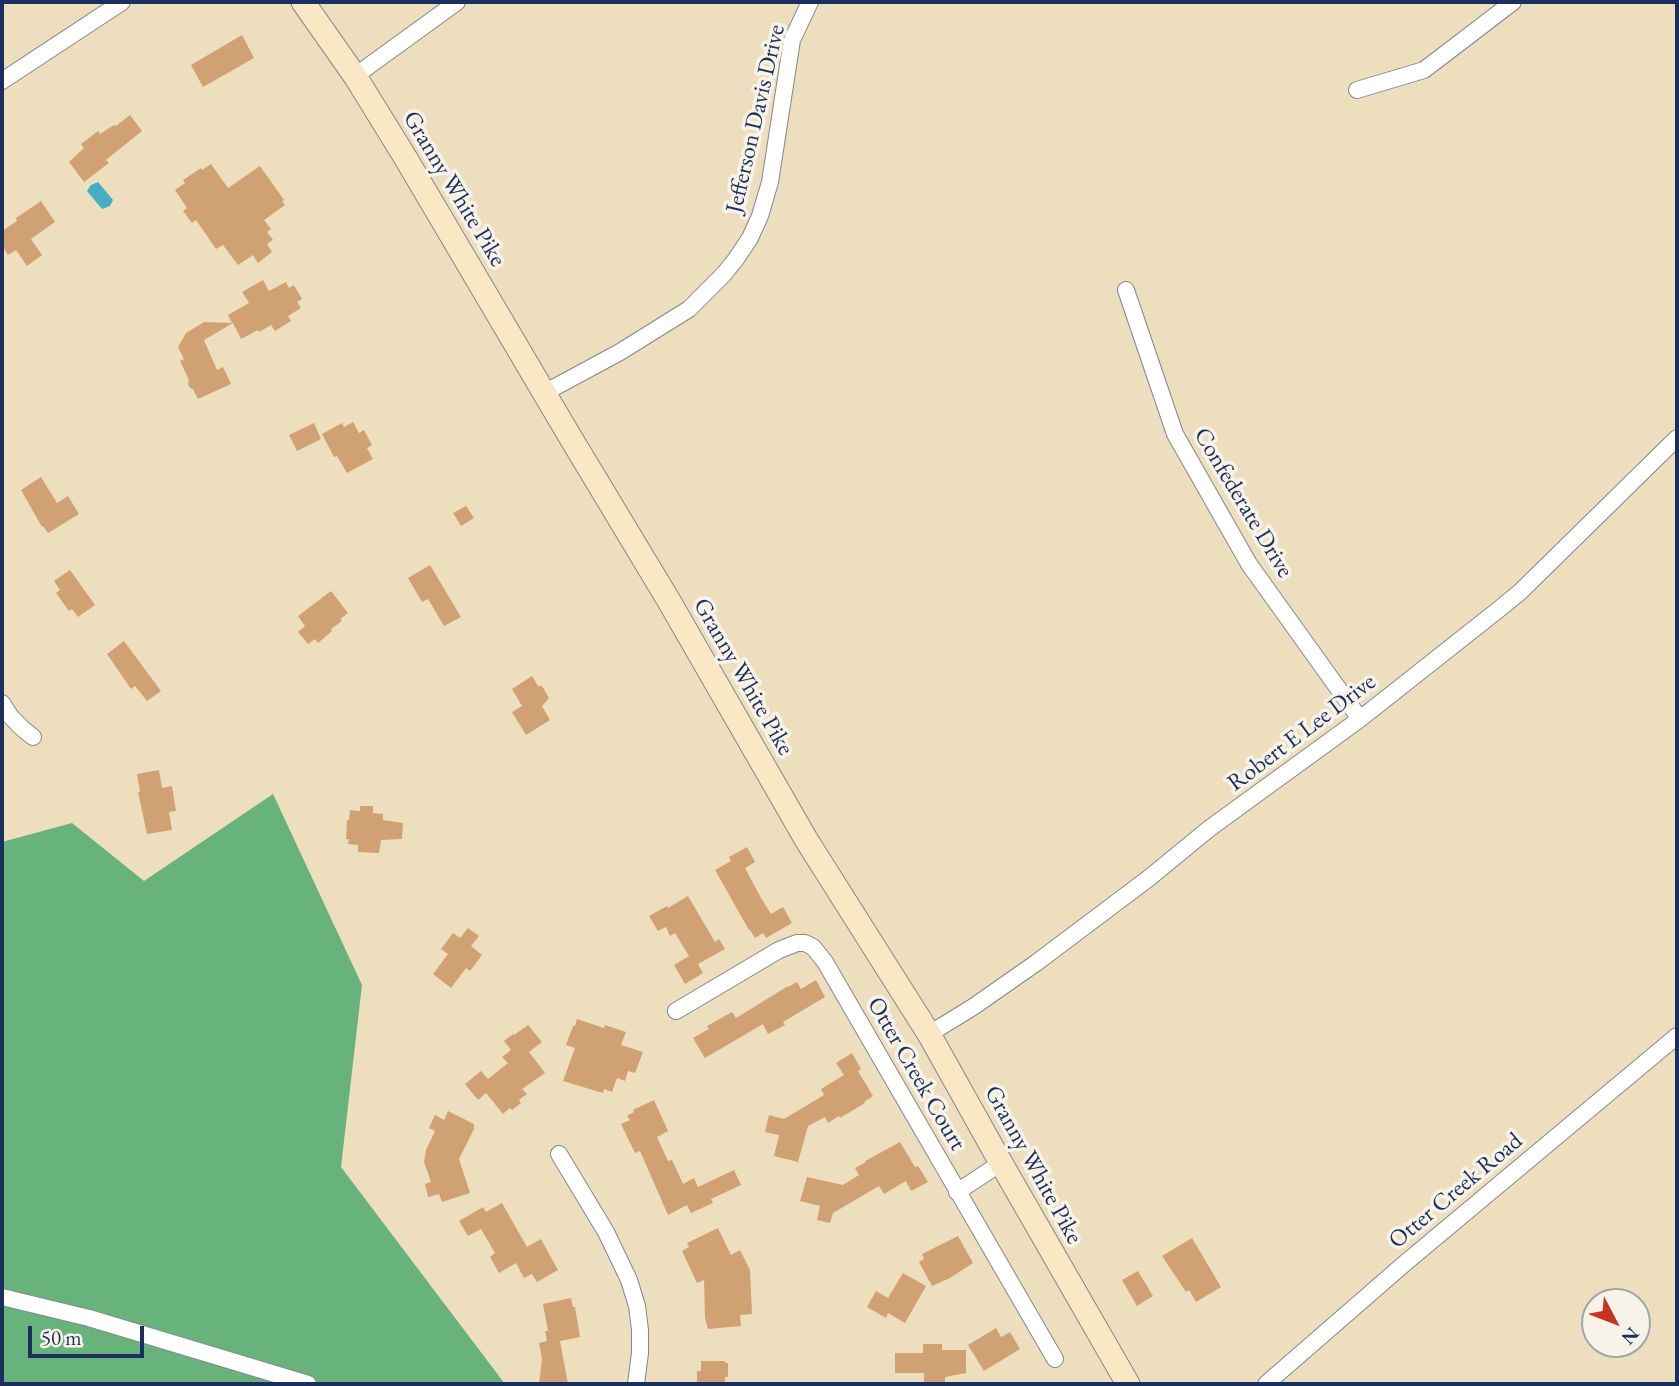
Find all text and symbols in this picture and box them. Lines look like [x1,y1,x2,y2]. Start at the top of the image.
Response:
street label: Jefferson Davis Drive [720,22,792,216]
street label: Granny White Pike [396,106,512,272]
street label: Confederate Drive [1187,423,1299,583]
street label: Granny White Pike [686,593,800,761]
street label: Robert E Lee Drive [1222,668,1382,798]
street label: Otter Creek Court [860,992,972,1156]
street label: Granny White Pike [978,1081,1088,1249]
street label: Otter Creek Road [1383,1127,1529,1255]
north arrow [1581,1288,1651,1358]
scale bar [32,1312,147,1356]
text: N [1616,1322,1645,1350]
text: 50 m [41,1324,82,1351]

